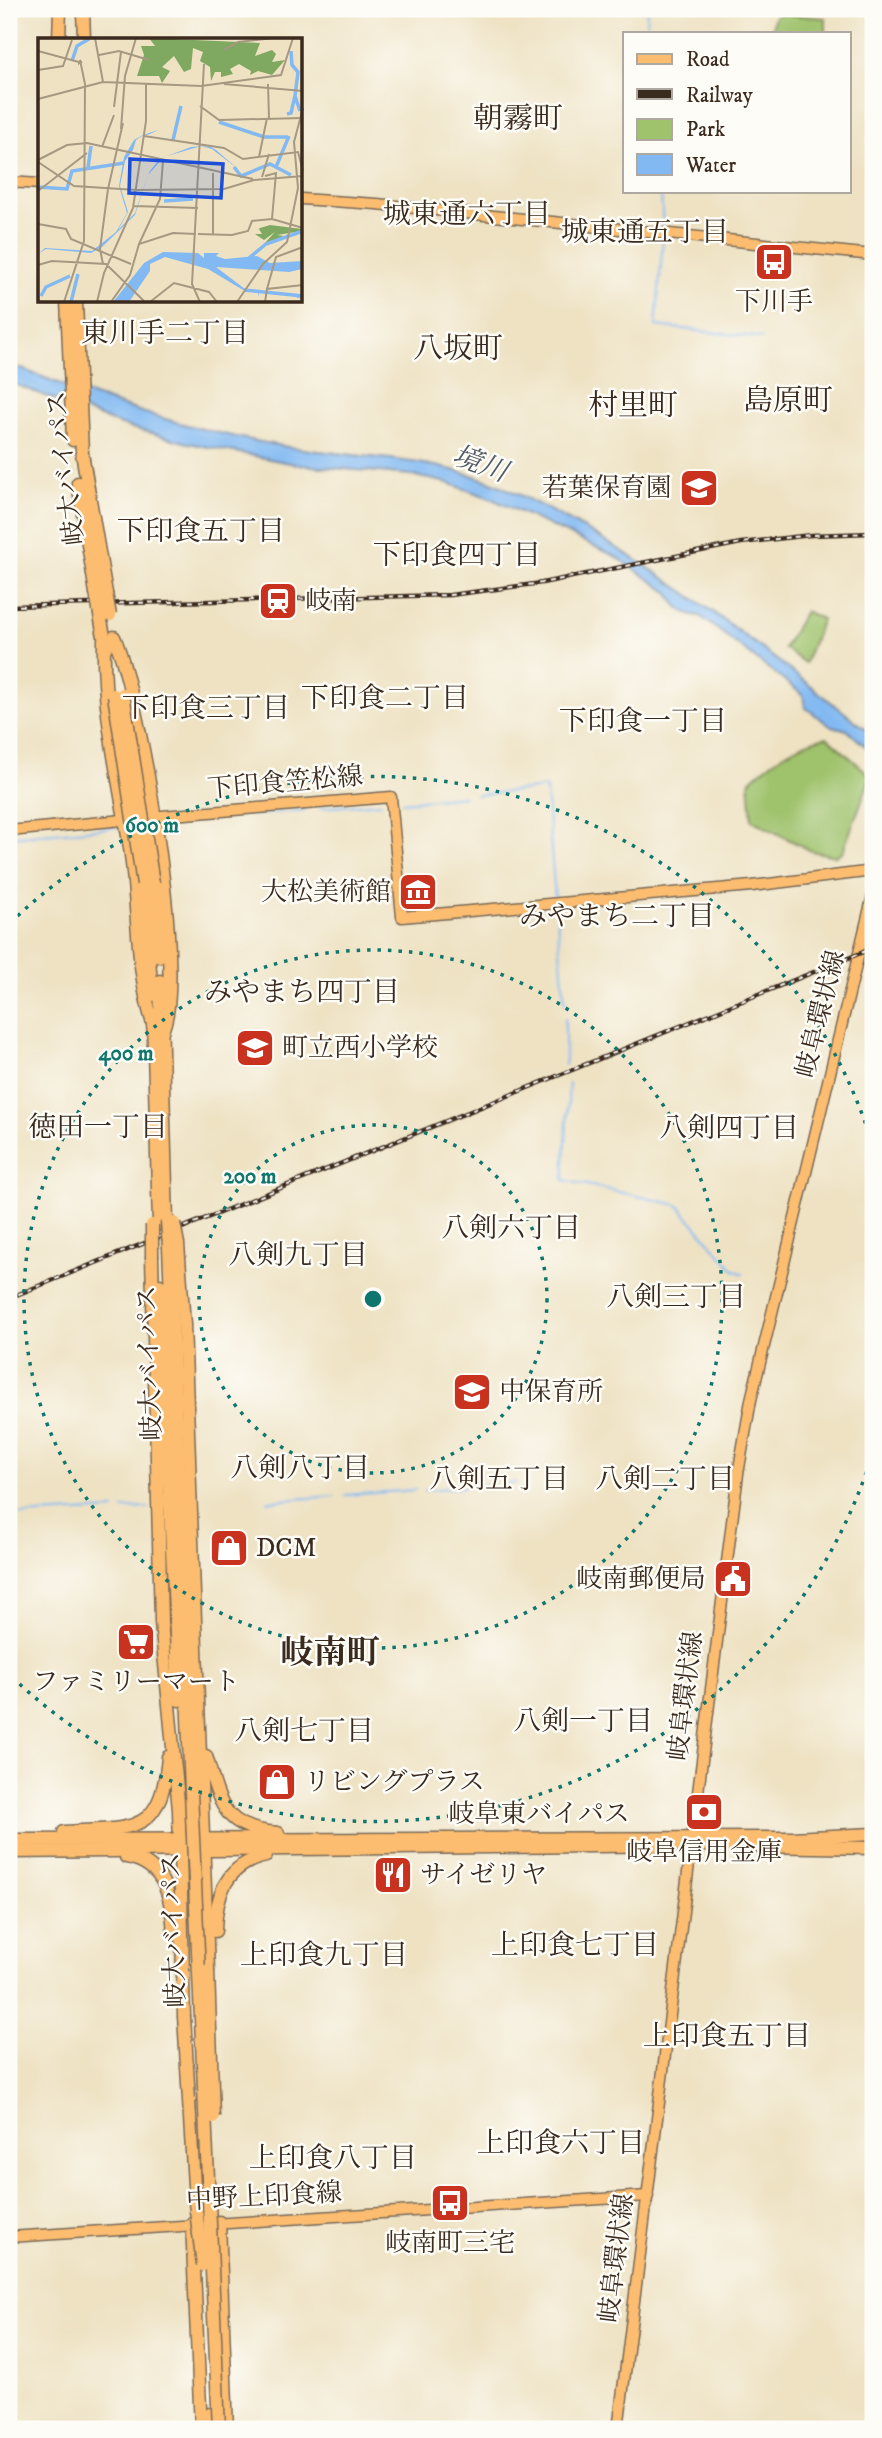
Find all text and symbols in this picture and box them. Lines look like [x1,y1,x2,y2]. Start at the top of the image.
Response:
legend [623,32,850,192]
inset map [38,38,303,303]
text: Road [686,47,730,73]
text: Railway [686,83,754,109]
district label: 朝霧町 [473,101,563,138]
text: Park [686,117,726,143]
text: Water [685,153,736,179]
district label: 城東通六丁目 [383,197,551,232]
district label: 城東通五丁目 [561,215,729,250]
bus stop icon: 下川手 [753,241,795,283]
place label: 下川手 [735,286,813,319]
district label: 東川手二丁目 [81,316,249,351]
district label: 八坂町 [413,331,503,368]
district label: 島原町 [743,383,833,420]
district label: 村里町 [588,388,678,425]
street label: 岐大バイパス [40,389,92,547]
water label: 境川 [448,438,515,491]
school or university icon: 若葉保育園 [678,467,720,509]
place label: 若葉保育園 [542,472,672,505]
district label: 下印食五丁目 [117,514,285,549]
district label: 下印食四丁目 [373,538,541,573]
station icon: 岐南 [257,580,299,622]
place label: 岐南 [305,585,357,618]
district label: 下印食二丁目 [301,681,469,716]
district label: 下印食三丁目 [122,691,290,726]
district label: 下印食一丁目 [559,704,727,739]
street label: 下印食笠松線 [206,760,364,806]
text: 600 m [125,813,179,839]
museum icon: 大松美術館 [397,871,439,913]
place label: 大松美術館 [261,876,391,909]
district label: みやまち二丁目 [519,899,715,934]
street label: 岐阜環状線 [789,947,853,1081]
district label: みやまち四丁目 [204,975,400,1010]
school or university icon: 町立西小学校 [234,1027,276,1069]
place label: 町立西小学校 [282,1032,438,1065]
text: 400 m [99,1041,154,1067]
district label: 徳田一丁目 [28,1110,168,1145]
district label: 八剣四丁目 [659,1111,799,1146]
text: 200 m [223,1164,277,1190]
district label: 八剣六丁目 [441,1211,581,1246]
district label: 八剣九丁目 [228,1238,368,1273]
district label: 八剣三丁目 [606,1280,746,1315]
street label: 岐大バイパス [131,1285,169,1441]
centre of rings [361,1287,385,1311]
school or university icon: 中保育所 [451,1371,493,1413]
place label: 中保育所 [499,1376,603,1409]
district label: 八剣八丁目 [230,1451,370,1486]
district label: 八剣五丁目 [429,1462,569,1497]
district label: 八剣二丁目 [595,1462,735,1497]
shop icon: DCM [208,1527,250,1569]
place label: DCM [256,1532,316,1565]
public building icon: 岐南郵便局 [712,1558,754,1600]
place label: 岐南郵便局 [576,1563,706,1596]
supermarket icon: ファミリーマート [115,1621,157,1663]
street label: 岐阜環状線 [662,1629,710,1763]
district label: 岐南町 [281,1633,380,1674]
place label: ファミリーマート [32,1666,240,1699]
district label: 八剣一丁目 [513,1704,653,1739]
district label: 八剣七丁目 [234,1714,374,1749]
shop icon: リビングプラス [256,1761,298,1803]
place label: リビングプラス [304,1766,485,1799]
bank icon: 岐阜信用金庫 [683,1791,725,1833]
street label: 岐阜東バイパス [448,1798,630,1831]
place label: 岐阜信用金庫 [626,1836,782,1869]
street label: 岐大バイパス [155,1852,193,2008]
restaurant icon: サイゼリヤ [372,1854,414,1896]
place label: サイゼリヤ [420,1859,547,1892]
district label: 上印食七丁目 [491,1928,659,1963]
district label: 上印食九丁目 [240,1938,408,1973]
district label: 上印食五丁目 [643,2019,811,2054]
district label: 上印食六丁目 [477,2126,645,2161]
district label: 上印食八丁目 [249,2141,417,2176]
street label: 中野上印食線 [185,2176,343,2218]
bus stop icon: 岐南町三宅 [429,2182,471,2224]
street label: 岐阜環状線 [593,2191,641,2325]
place label: 岐南町三宅 [385,2227,515,2260]

